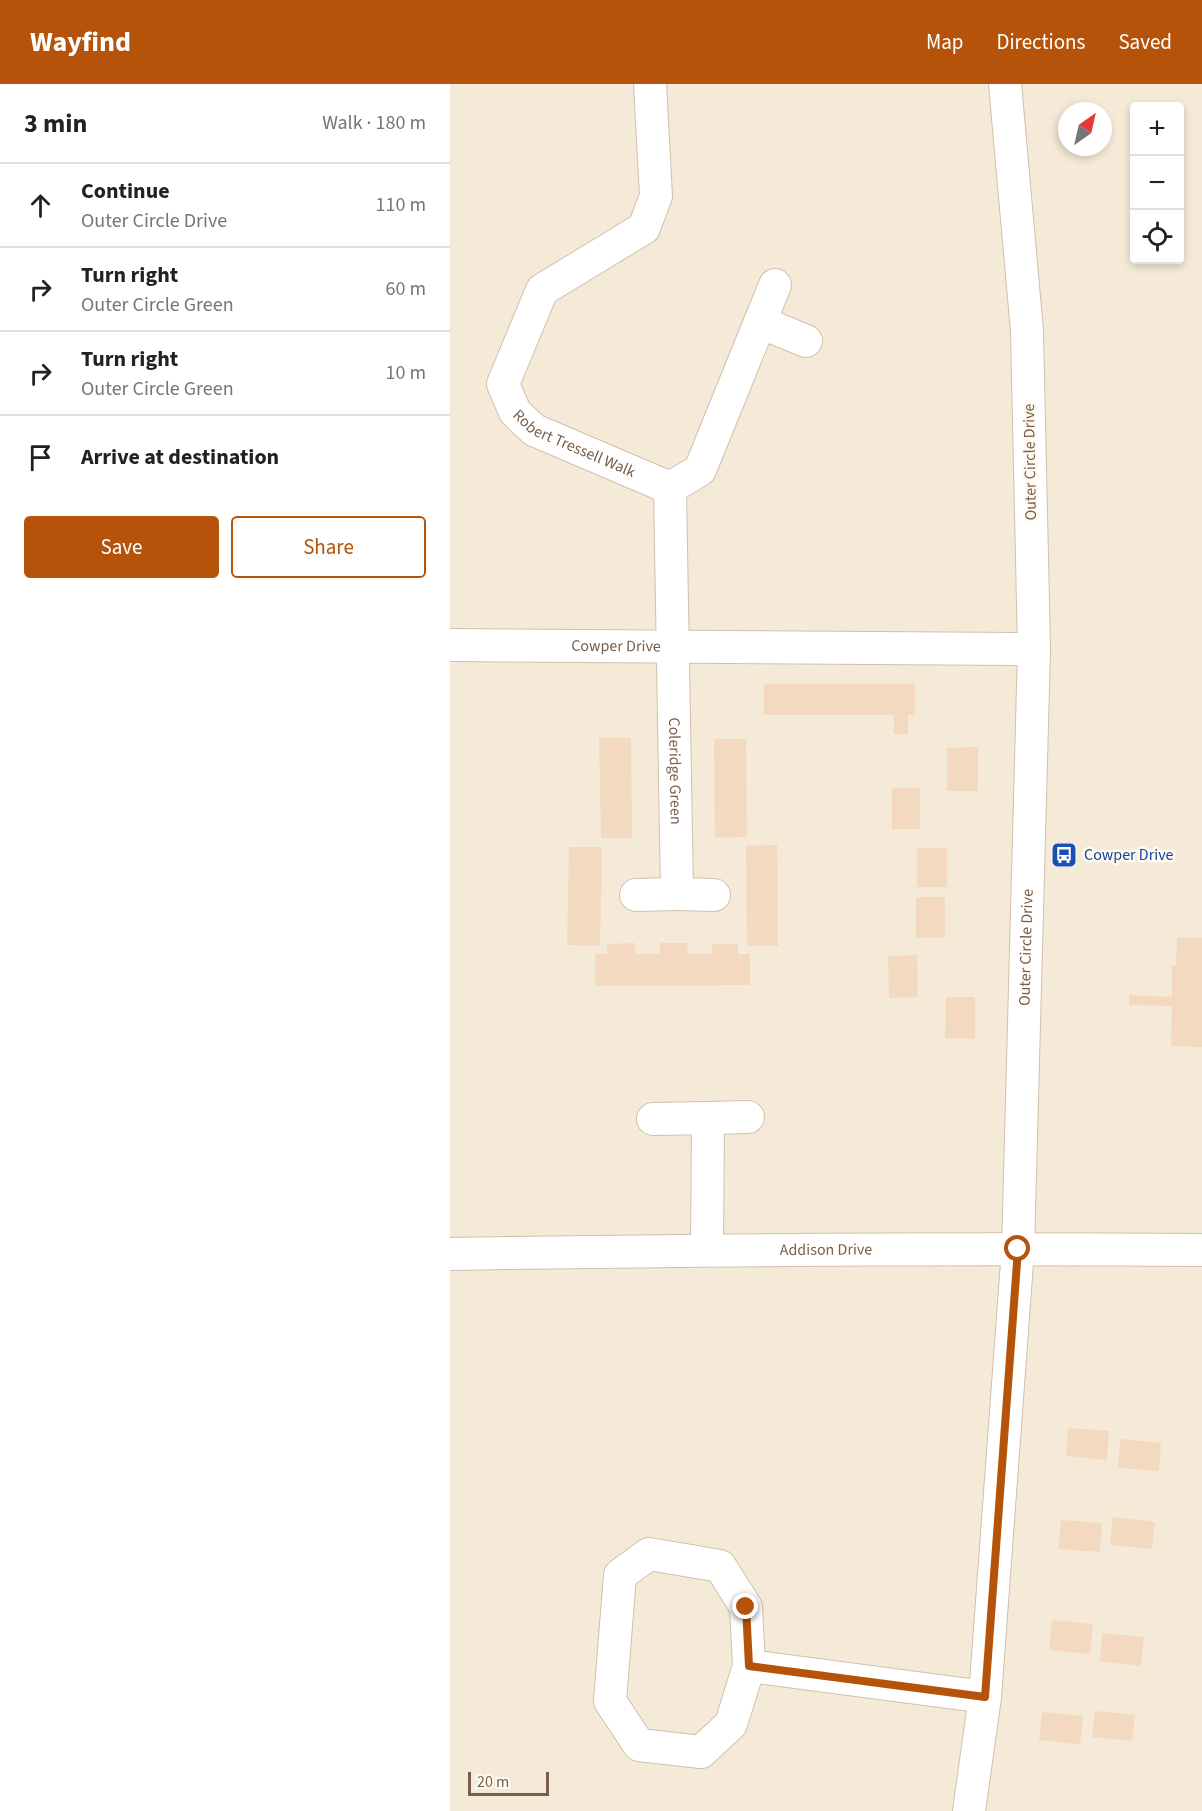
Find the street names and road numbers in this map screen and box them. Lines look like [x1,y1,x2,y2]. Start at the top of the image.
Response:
street label: Outer Circle Drive [1018,403,1042,521]
street label: Robert Tressell Walk [508,404,639,483]
street label: Cowper Drive [571,635,661,657]
street label: Coleridge Green [663,717,687,825]
street label: Outer Circle Drive [1013,889,1039,1006]
street label: Addison Drive [780,1239,872,1261]

